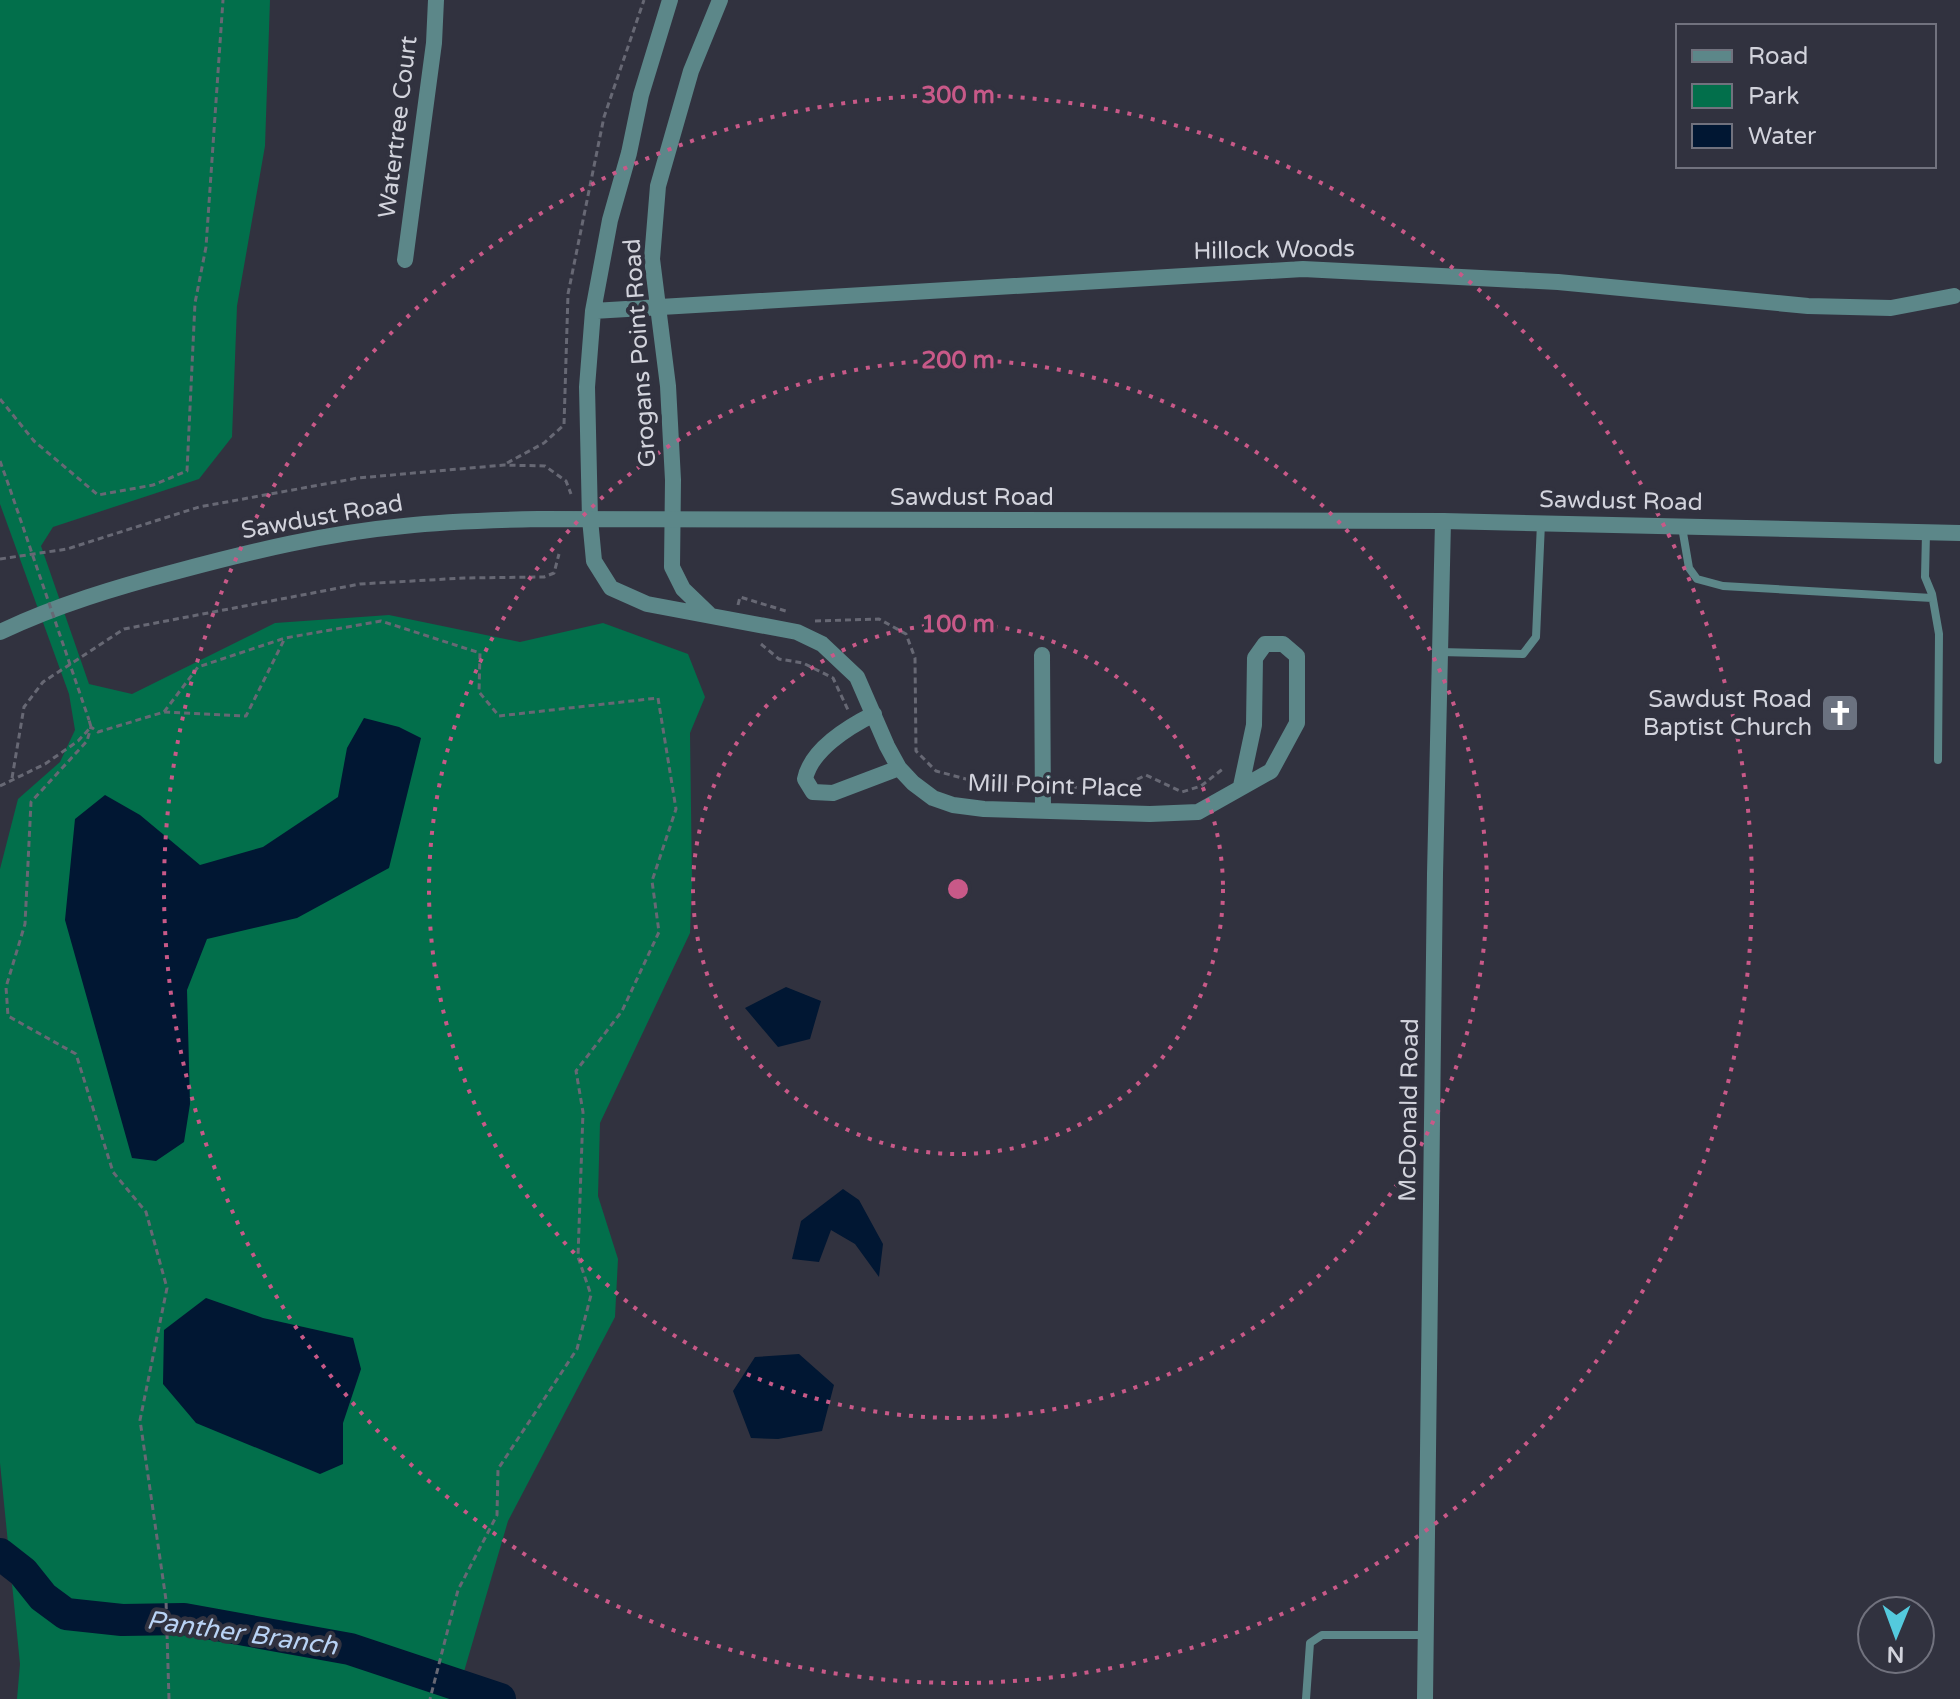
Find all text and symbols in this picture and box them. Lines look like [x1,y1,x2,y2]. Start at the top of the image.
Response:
legend [1676,24,1936,168]
street label: Watertree Court [372,34,424,220]
text: Road [1748,42,1808,71]
text: 300 m [921,81,995,110]
text: Park [1748,82,1799,111]
text: Water [1748,122,1817,151]
street label: Hillock Woods [1193,234,1355,266]
street label: Grogans Point Road [618,238,662,468]
text: 200 m [921,346,995,375]
street label: Sawdust Road [890,483,1054,512]
street label: Sawdust Road [1539,485,1703,517]
street label: Sawdust Road [239,488,405,546]
text: 100 m [921,610,995,639]
place label: Sawdust Road Baptist Church [1643,685,1812,742]
church icon: Sawdust Road Baptist Church [1819,692,1861,734]
street label: Mill Point Place [967,768,1143,804]
centre of rings [944,875,972,903]
street label: McDonald Road [1393,1018,1425,1202]
north arrow [1856,1595,1936,1675]
water label: Panther Branch [145,1604,340,1662]
text: N [1887,1641,1905,1667]

